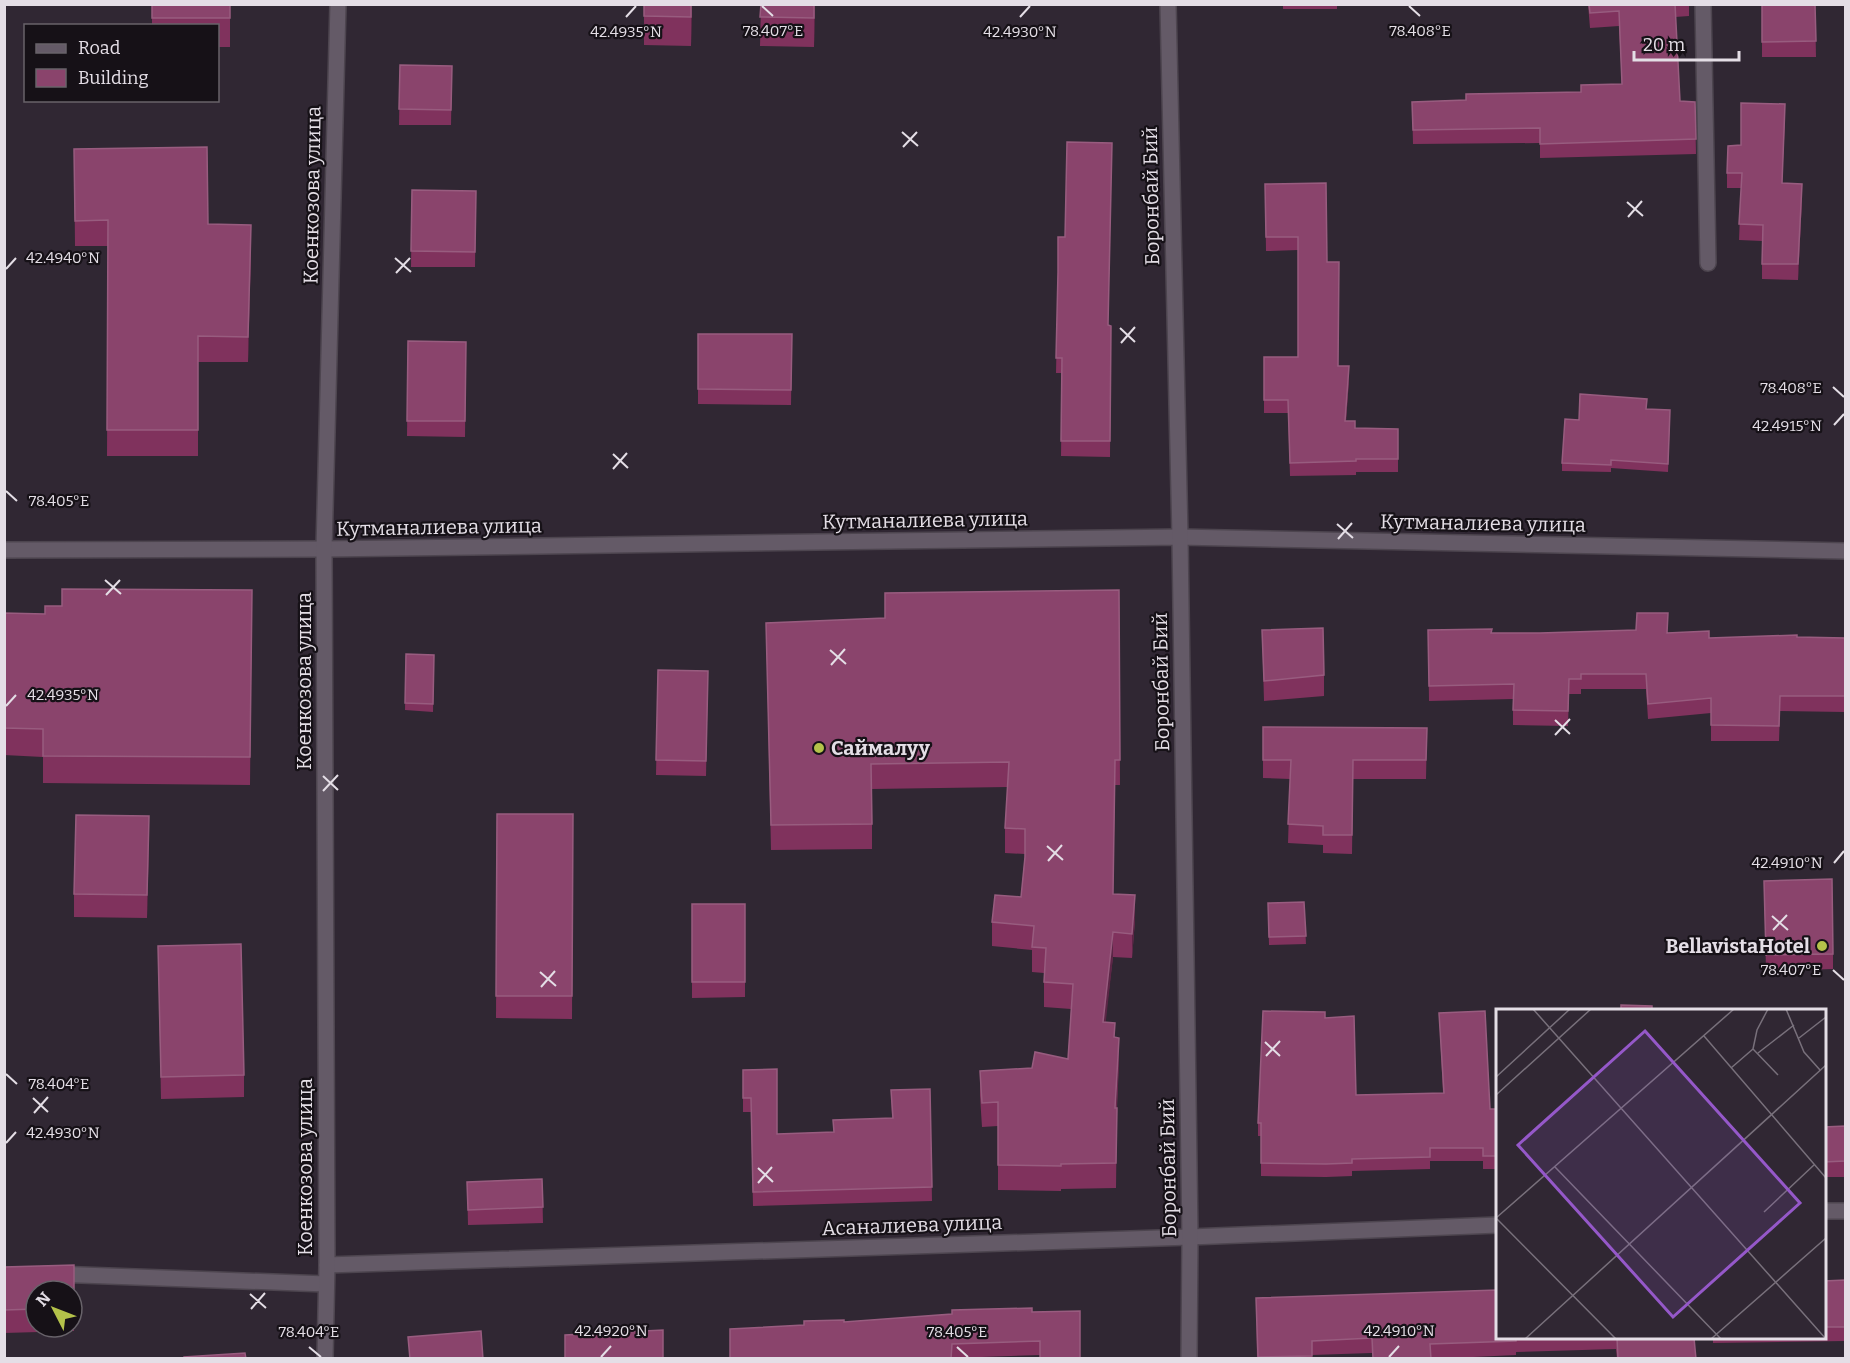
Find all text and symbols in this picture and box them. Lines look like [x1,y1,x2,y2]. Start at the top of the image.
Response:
text: 78.407°E [743,22,803,40]
text: 78.408°E [1389,22,1451,40]
text: 42.4935°N [590,23,662,41]
text: 42.4930°N [983,23,1057,41]
legend [24,24,219,102]
scale bar [1634,24,1739,62]
text: 20 m [1643,34,1685,56]
text: Road [78,37,121,59]
text: Building [78,67,149,89]
street label: Коенкозова улица [298,106,326,284]
street label: Боронбай Бий [1138,126,1164,266]
text: 42.4940°N [26,249,100,267]
text: 78.408°E [1760,379,1822,397]
text: 42.4915°N [1752,417,1822,435]
text: 78.405°E [29,492,89,510]
street label: Кутманалиева улица [822,506,1028,534]
street label: Кутманалиева улица [1380,509,1586,537]
street label: Кутманалиева улица [336,513,542,541]
street label: Коенкозова улица [292,592,316,770]
street label: Боронбай Бий [1148,612,1174,752]
text: 42.4935°N [27,686,99,704]
place label: Саймалуу [831,736,931,760]
marker: Саймалуу [812,741,826,755]
text: 42.4910°N [1751,854,1823,872]
place label: BellavistaHotel [1665,934,1810,958]
marker: BellavistaHotel [1815,939,1829,953]
text: 78.407°E [1761,961,1821,979]
inset map [1496,1009,1826,1339]
text: 78.404°E [29,1075,89,1093]
street label: Коенкозова улица [293,1078,317,1256]
street label: Боронбай Бий [1155,1098,1181,1238]
text: 42.4930°N [26,1124,100,1142]
street label: Асаналиева улица [821,1210,1003,1240]
north arrow [24,1279,84,1339]
text: N [32,1288,54,1310]
text: 42.4920°N [574,1322,648,1340]
text: 42.4910°N [1363,1322,1435,1340]
text: 78.404°E [279,1323,339,1341]
text: 78.405°E [927,1323,987,1341]

